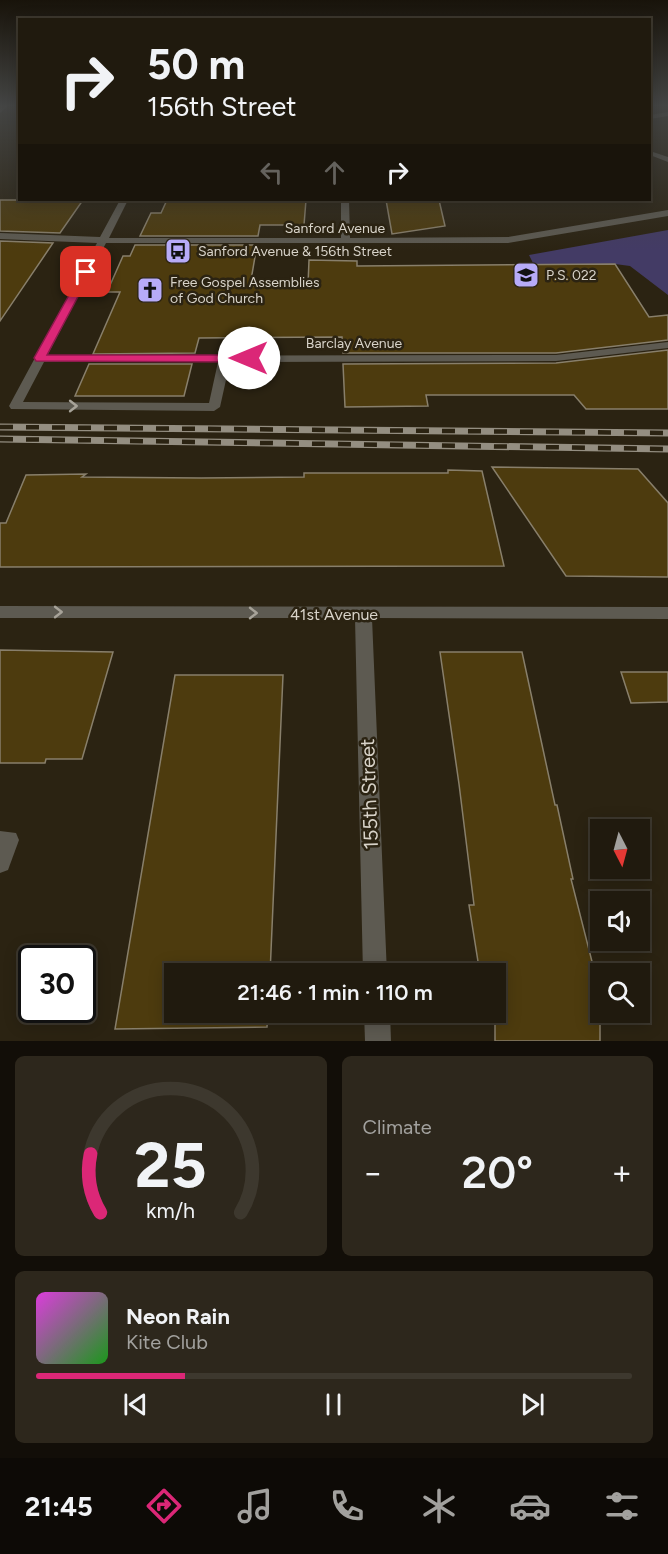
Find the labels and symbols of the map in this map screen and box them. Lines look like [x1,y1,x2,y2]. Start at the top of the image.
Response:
street label: Sanford Avenue [285,220,386,237]
bus stop icon: Sanford Avenue & 156th Street [163,236,193,266]
place label: Sanford Avenue & 156th Street [198,243,392,260]
pin [60,246,111,297]
school or university icon: P.S. 022 [511,260,541,290]
place label: P.S. 022 [546,267,597,284]
place label: Free Gospel Assemblies of God Church [170,274,319,307]
church icon: Free Gospel Assemblies of God Church [135,275,165,305]
position arrow [217,326,281,390]
street label: Barclay Avenue [306,335,402,352]
one-way arrow [69,400,78,412]
street label: 41st Avenue [290,605,378,624]
one-way arrow [54,606,63,618]
one-way arrow [249,607,258,619]
street label: 155th Street [355,738,383,850]
north arrow [590,819,650,879]
speed limit sign: 30 [18,945,96,1023]

